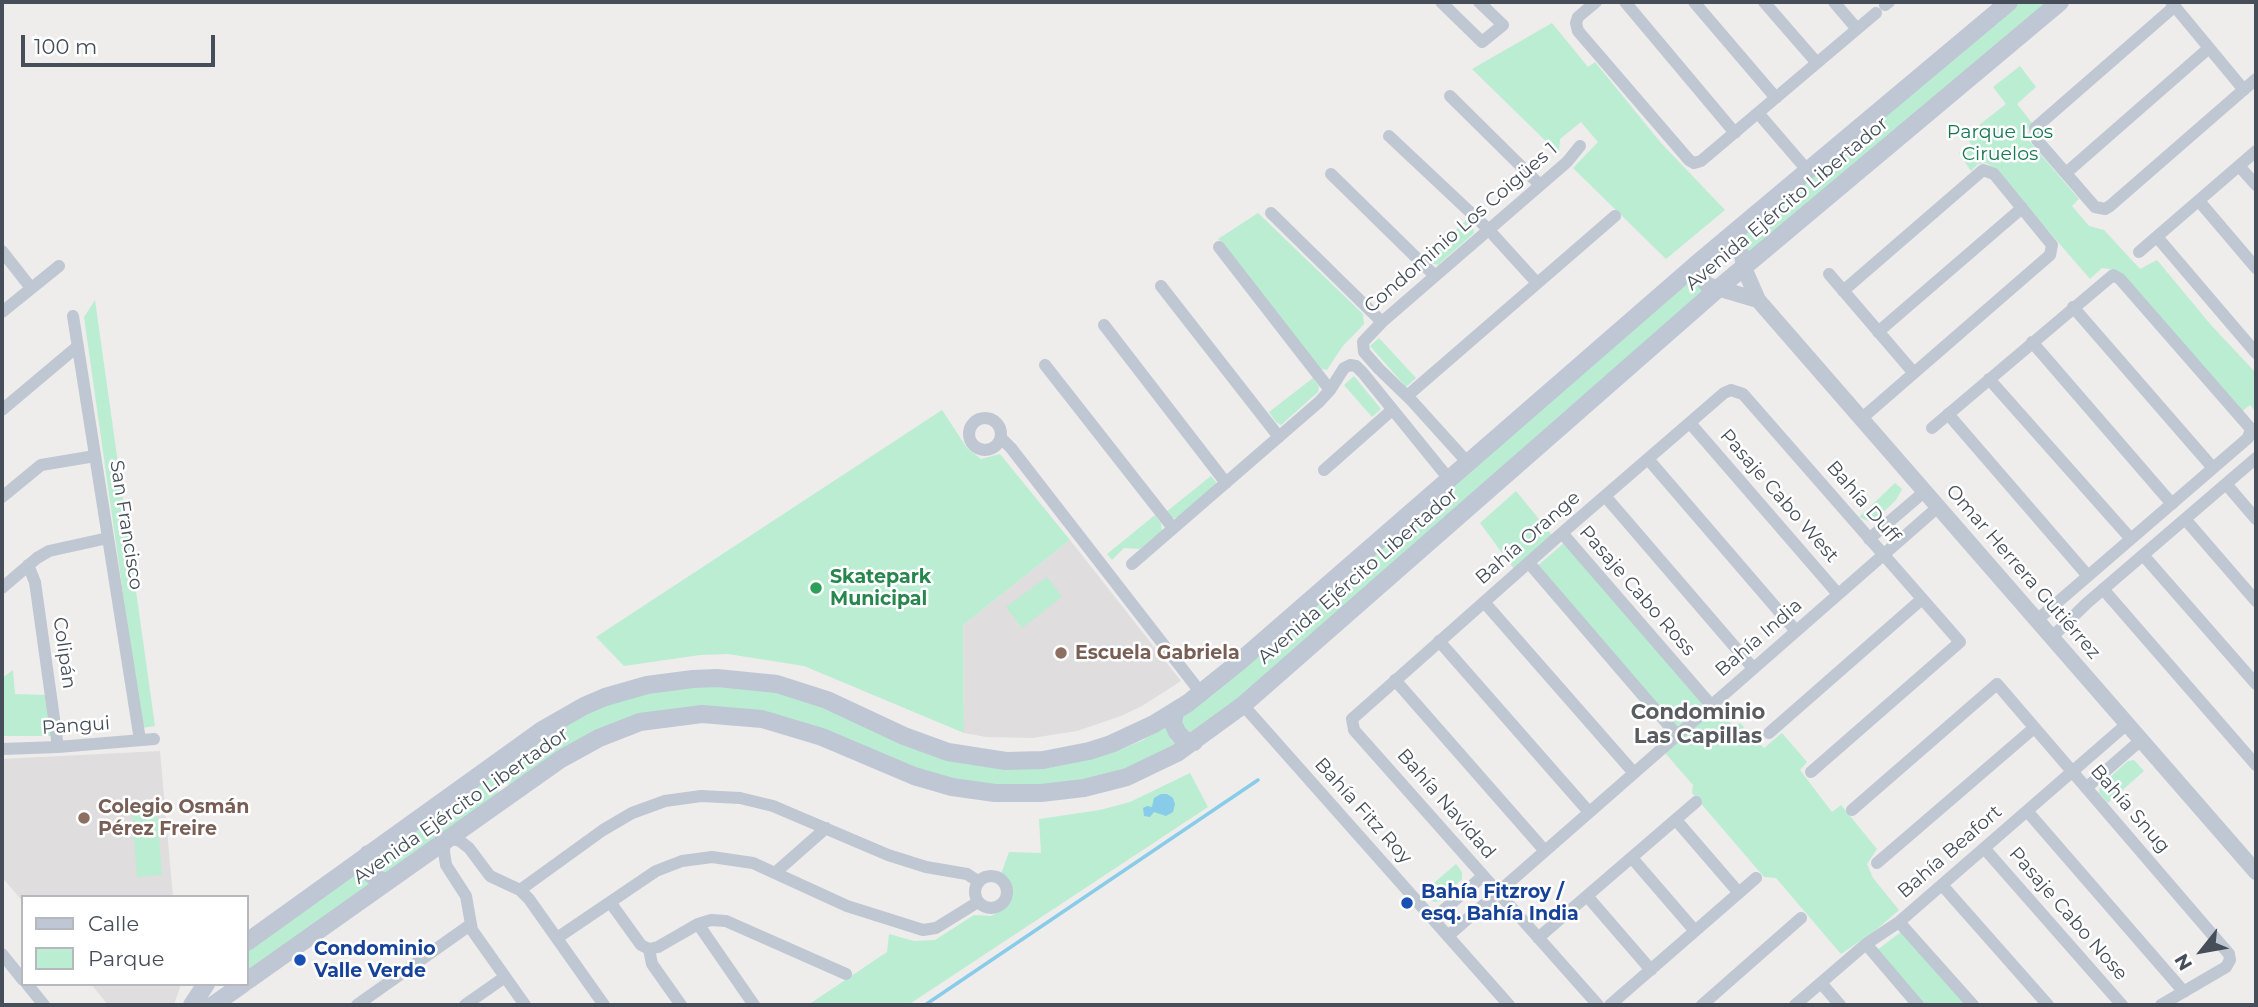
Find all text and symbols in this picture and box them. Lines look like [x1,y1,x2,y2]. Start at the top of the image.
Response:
scale bar [24,21,219,65]
text: 100 m [34,34,97,59]
street label: Avenida Ejército Libertador [1681,112,1893,296]
park label: Parque Los Ciruelos [1947,121,2053,165]
street label: Condominio Los Coigües 1 [1360,138,1562,318]
street label: Pasaje Cabo West [1715,425,1843,567]
street label: Bahía Duff [1821,456,1905,548]
street label: San Francisco [105,459,147,591]
street label: Omar Herrera Gutiérrez [1941,480,2105,664]
street label: Avenida Ejército Libertador [1253,483,1463,669]
street label: Bahía Orange [1471,486,1585,590]
street label: Pasaje Cabo Ross [1574,521,1700,661]
place label: Skatepark Municipal [830,566,931,610]
marker: Skatepark Municipal [808,580,824,596]
street label: Bahía India [1711,594,1807,682]
street label: Colipán [48,616,80,690]
place label: Escuela Gabriela [1075,642,1240,664]
marker: Escuela Gabriela [1053,645,1069,661]
district label: Condominio Las Capillas [1631,700,1765,750]
street label: Pangui [41,712,111,740]
street label: Avenida Ejército Libertador [349,723,573,889]
street label: Bahía Navidad [1392,744,1500,864]
street label: Bahía Fitz Roy [1309,753,1417,869]
street label: Bahía Snug [2085,760,2175,858]
place label: Colegio Osmán Pérez Freire [98,796,249,840]
street label: Bahía Beafort [1893,801,2007,903]
marker: Colegio Osmán Pérez Freire [76,810,92,826]
street label: Pasaje Cabo Nose [2004,843,2132,985]
place label: Bahía Fitzroy / esq. Bahía India [1421,881,1579,925]
legend [21,895,248,986]
marker: Bahía Fitzroy / esq. Bahía India [1399,895,1415,911]
text: Calle [88,911,139,936]
north arrow [2167,916,2237,986]
place label: Condominio Valle Verde [314,938,436,982]
text: Parque [88,946,164,971]
text: N [2170,950,2197,975]
marker: Condominio Valle Verde [292,952,308,968]

